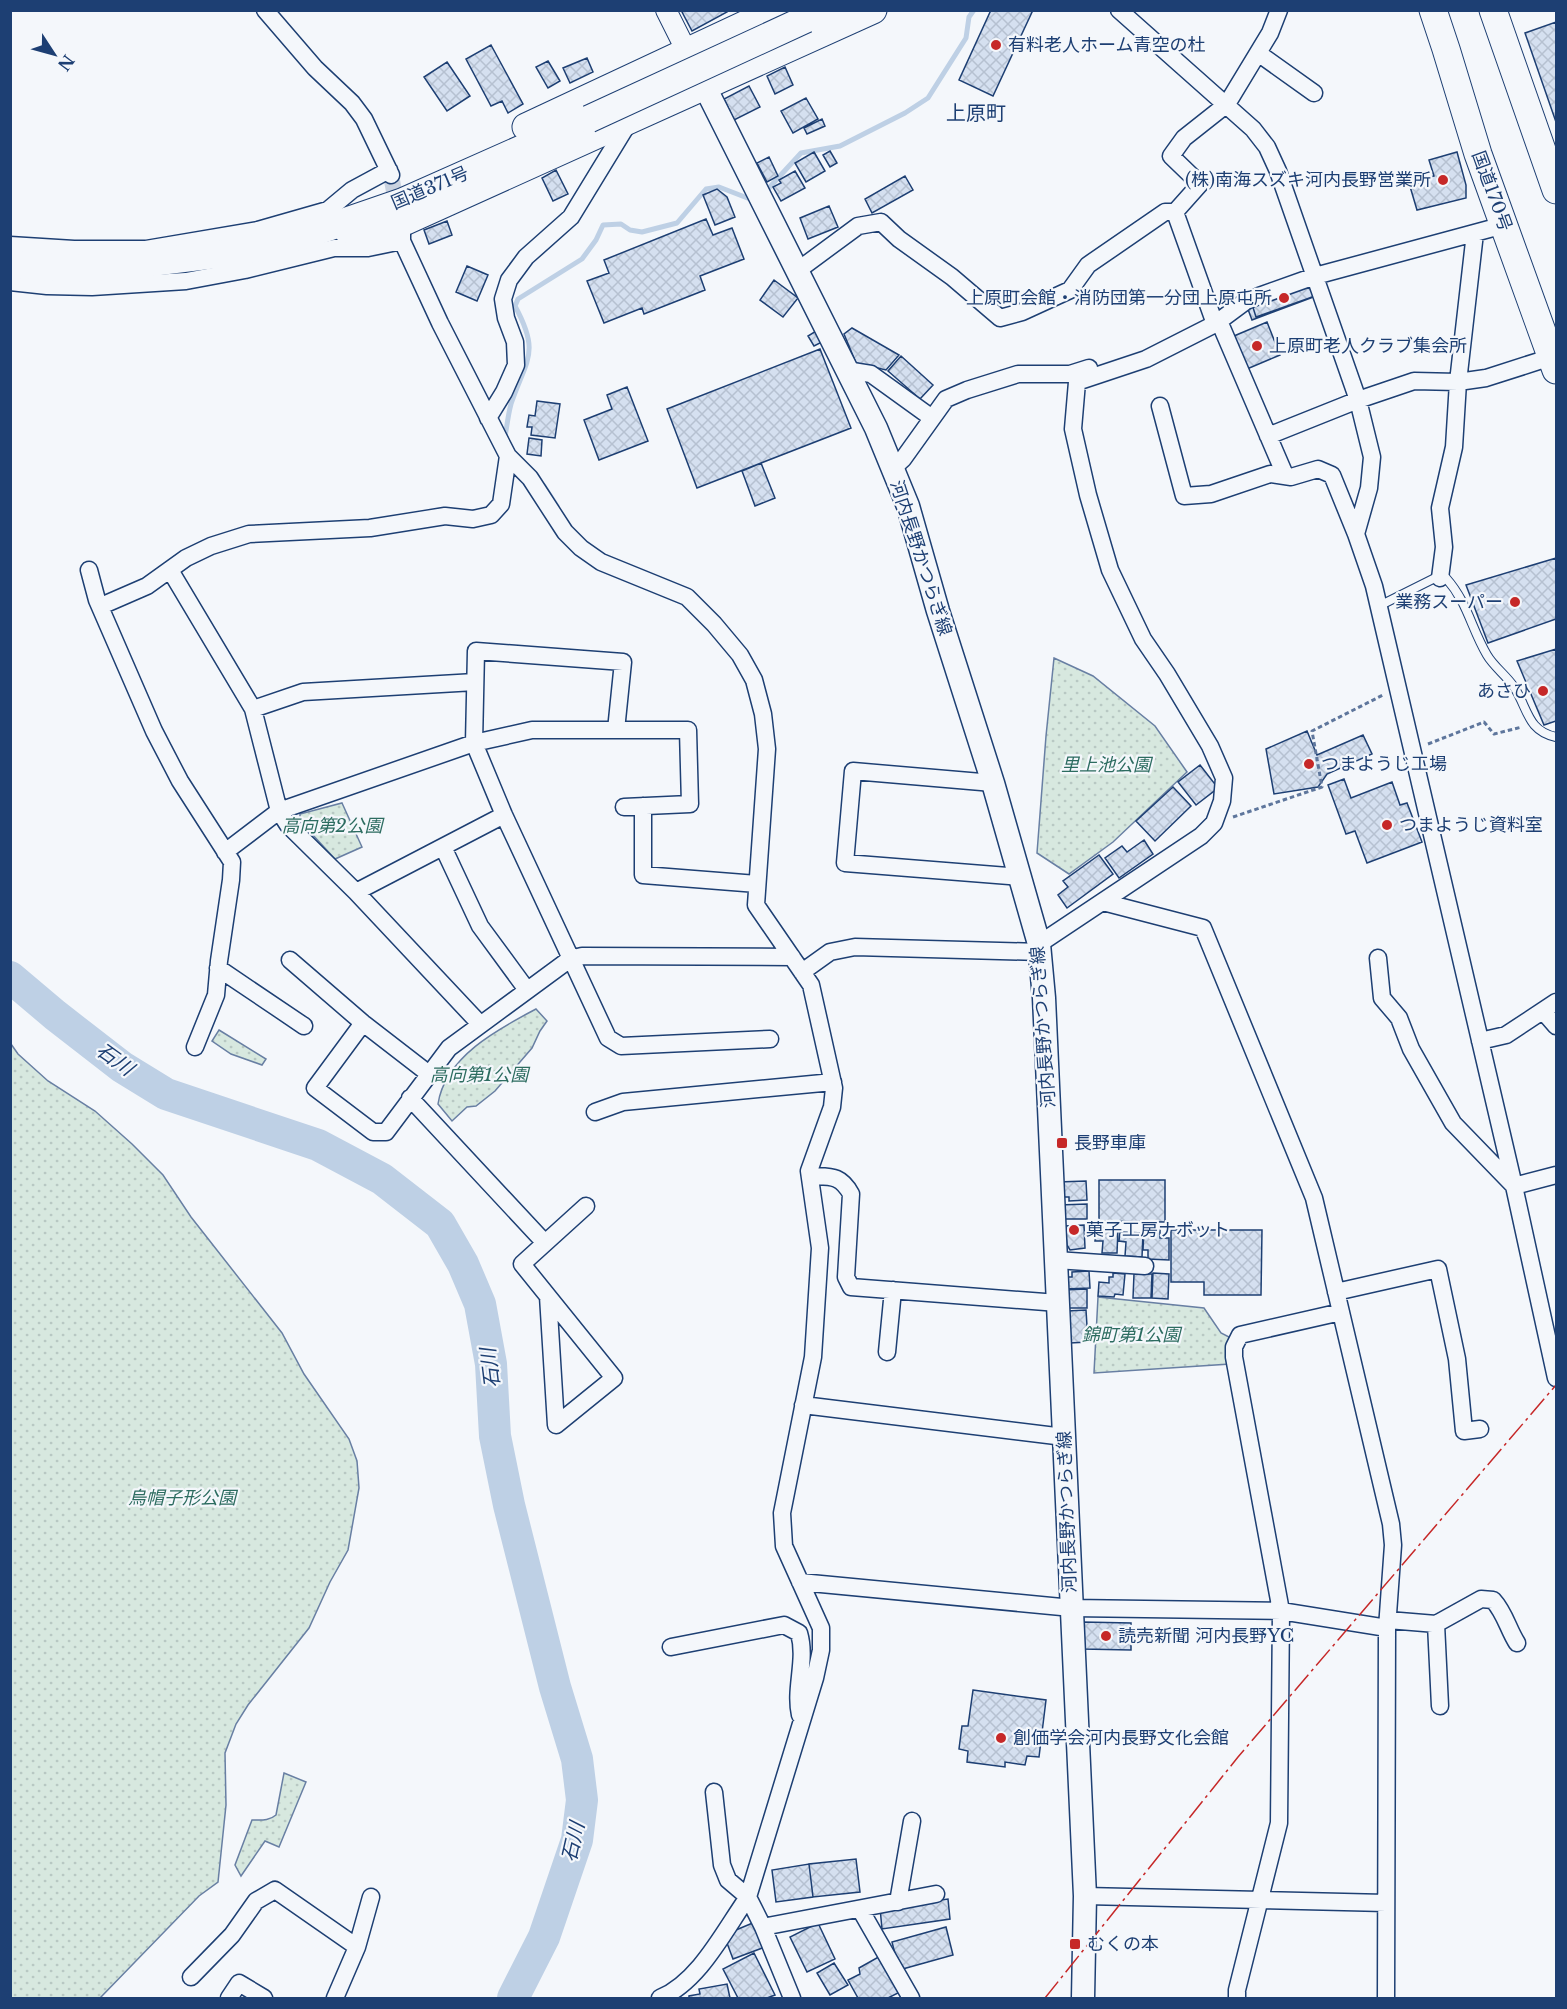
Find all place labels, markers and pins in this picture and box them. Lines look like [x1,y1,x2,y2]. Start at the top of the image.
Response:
place label: 有料老人ホーム青空の杜 [1008,34,1205,56]
marker: 有料老人ホーム青空の杜 [989,38,1003,52]
place label: (株)南海スズキ河内長野営業所 [1185,169,1431,191]
marker: (株)南海スズキ河内長野営業所 [1436,173,1450,187]
place label: 上原町会館・消防団第一分団上原屯所 [966,287,1272,309]
marker: 上原町会館・消防団第一分団上原屯所 [1277,291,1291,305]
place label: 上原町老人クラブ集会所 [1269,335,1467,357]
marker: 上原町老人クラブ集会所 [1250,339,1264,353]
place label: 業務スーパー [1395,591,1503,613]
marker: 業務スーパー [1508,595,1522,609]
place label: あさひ [1477,680,1531,702]
marker: あさひ [1536,684,1550,698]
place label: つまようじ工場 [1321,753,1447,775]
marker: つまようじ工場 [1302,757,1316,771]
place label: つまようじ資料室 [1399,814,1543,836]
marker: つまようじ資料室 [1380,818,1394,832]
place label: 長野車庫 [1074,1132,1146,1154]
marker: 長野車庫 [1055,1136,1069,1150]
place label: 菓子工房ナボット [1086,1219,1230,1241]
marker: 菓子工房ナボット [1067,1223,1081,1237]
place label: 読売新聞 河内長野YC [1118,1625,1294,1647]
marker: 読売新聞 河内長野YC [1099,1629,1113,1643]
place label: 創価学会河内長野文化会館 [1013,1727,1229,1749]
marker: 創価学会河内長野文化会館 [994,1731,1008,1745]
place label: むくの本 [1087,1933,1159,1955]
marker: むくの本 [1068,1937,1082,1951]

